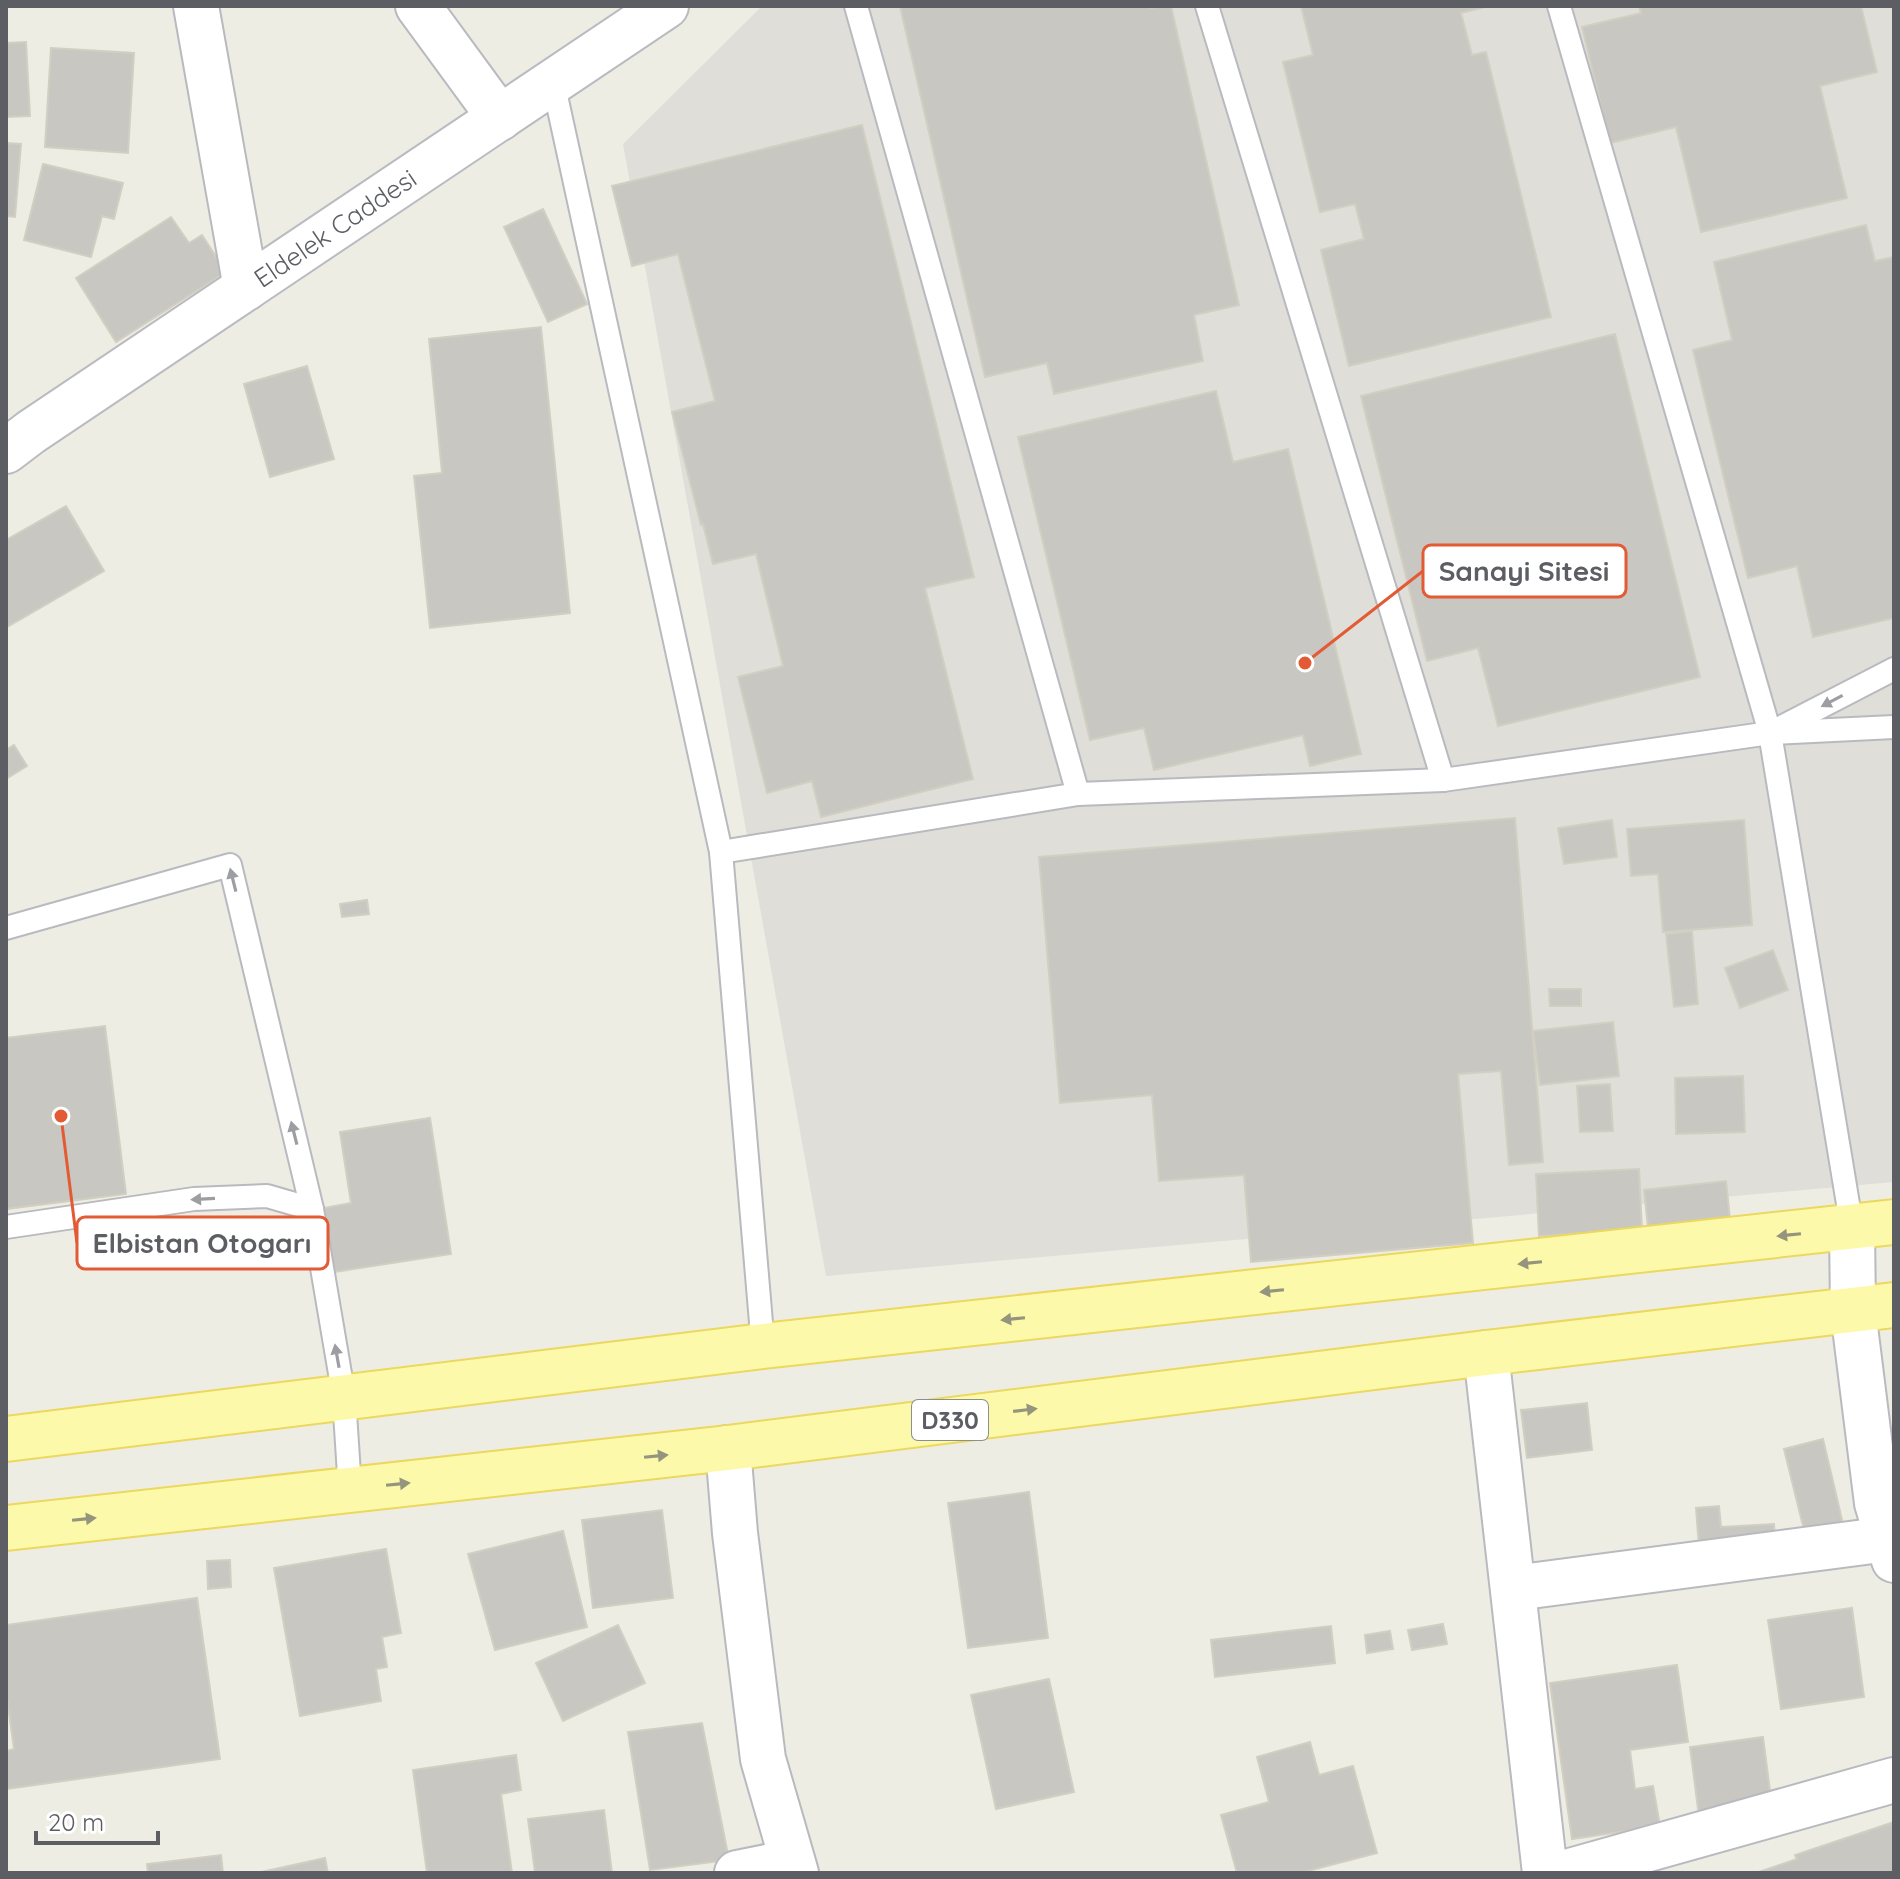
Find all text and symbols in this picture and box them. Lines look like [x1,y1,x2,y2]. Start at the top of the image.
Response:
street label: Eldelek Caddesi [247,161,423,295]
callout: Sanayi Sitesi [1423,545,1626,597]
text: Sanayi Sitesi [1439,553,1609,588]
one-way arrow [1821,694,1843,708]
one-way arrow [226,867,239,892]
one-way arrow [287,1120,300,1145]
one-way arrow [190,1192,215,1205]
callout: Elbistan Otogarı [77,1217,328,1269]
text: Elbistan Otogarı [93,1225,311,1260]
one-way arrow [1776,1228,1801,1241]
one-way arrow [1517,1256,1542,1269]
one-way arrow [1259,1284,1284,1297]
one-way arrow [1000,1312,1025,1325]
one-way arrow [331,1343,343,1368]
road number: D330 [912,1400,988,1440]
one-way arrow [1013,1404,1038,1417]
one-way arrow [644,1449,669,1462]
one-way arrow [386,1478,411,1491]
one-way arrow [71,1512,96,1525]
scale bar [36,1795,158,1845]
text: 20 m [48,1807,104,1837]

